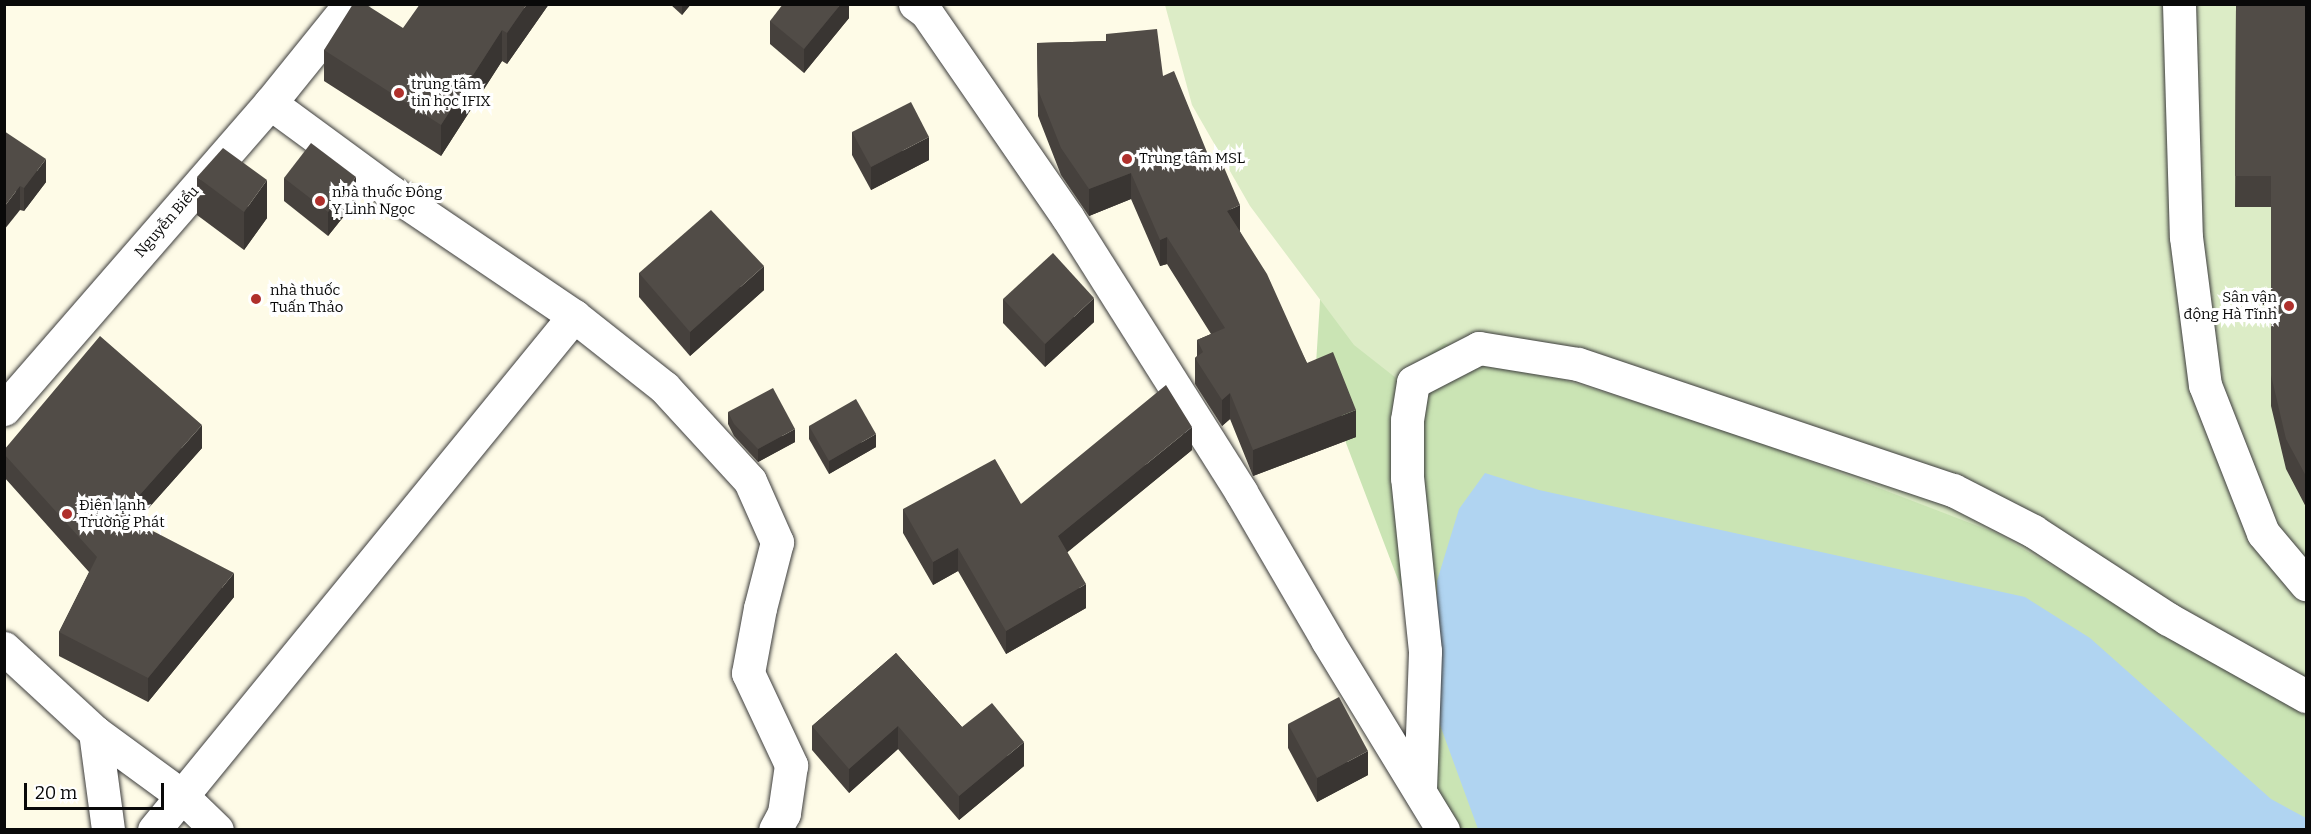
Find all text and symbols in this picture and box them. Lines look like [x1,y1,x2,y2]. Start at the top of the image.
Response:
place label: trung tâm tin học IFIX [411,75,491,110]
marker: trung tâm tin học IFIX [392,86,406,100]
place label: Trung tâm MSL [1139,150,1245,168]
marker: Trung tâm MSL [1120,152,1134,166]
street label: Nguyễn Biểu [131,183,203,261]
place label: nhà thuốc Đông Y Linh Ngọc [332,183,442,218]
marker: nhà thuốc Đông Y Linh Ngọc [313,194,327,208]
place label: nhà thuốc Tuấn Thảo [270,281,343,316]
place label: Sân vận động Hà Tĩnh [2184,288,2277,323]
marker: nhà thuốc Tuấn Thảo [247,290,265,308]
marker: Sân vận động Hà Tĩnh [2282,299,2296,313]
place label: Điện lạnh Trường Phát [79,496,165,531]
marker: Điện lạnh Trường Phát [60,507,74,521]
scale bar [27,771,166,809]
text: 20 m [35,782,77,804]

